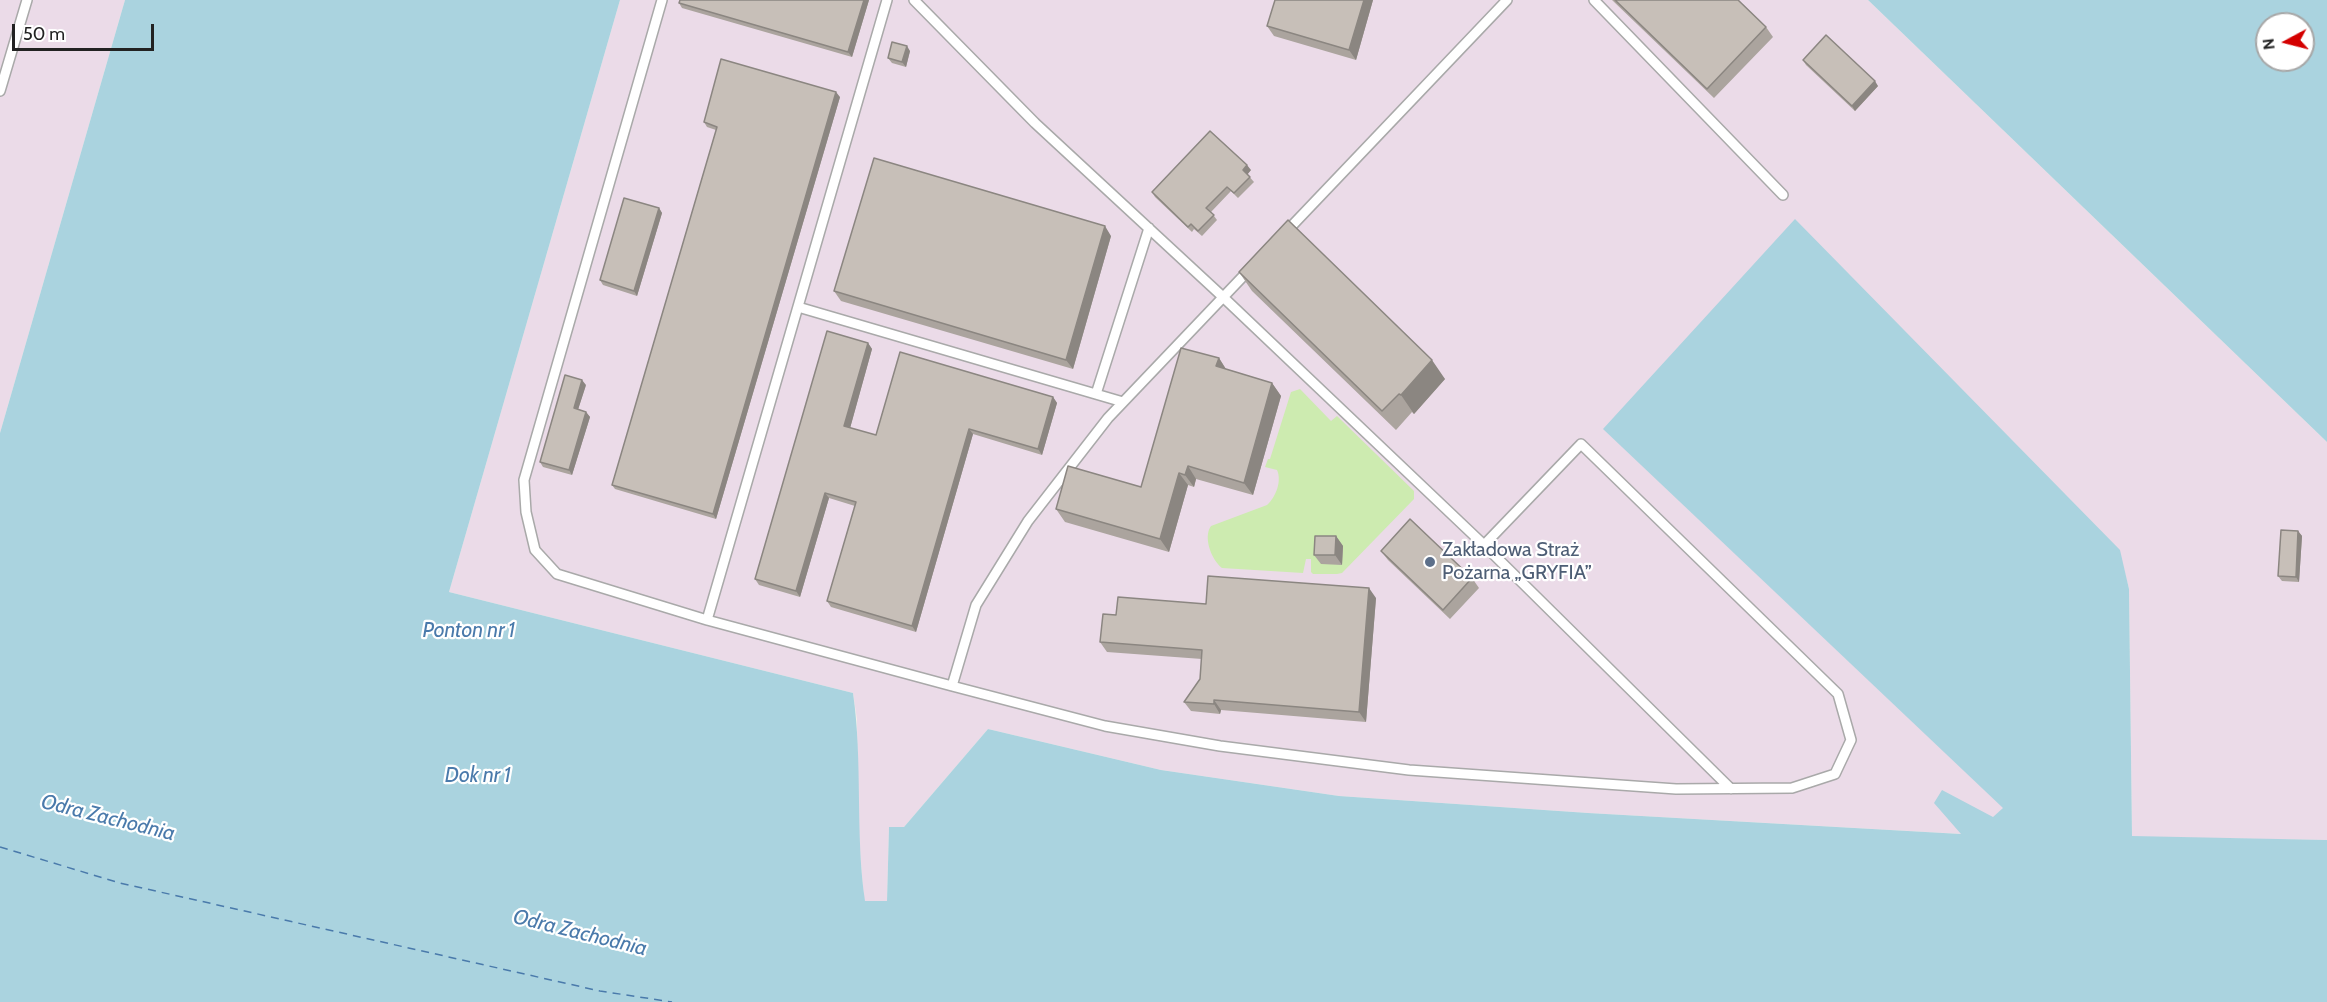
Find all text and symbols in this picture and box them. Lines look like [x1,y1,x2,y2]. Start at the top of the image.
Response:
scale bar [15,12,158,50]
north arrow [2255,12,2315,72]
text: 50 m [23,23,65,45]
text: N [2259,37,2279,51]
place label: Zakładowa Straż Pożarna „GRYFIA” [1442,538,1592,585]
marker: Zakładowa Straż Pożarna „GRYFIA” [1423,555,1437,569]
water label: Ponton nr 1 [422,618,516,644]
water label: Dok nr 1 [445,763,511,789]
water label: Odra Zachodnia [38,789,178,847]
water label: Odra Zachodnia [510,904,650,962]

